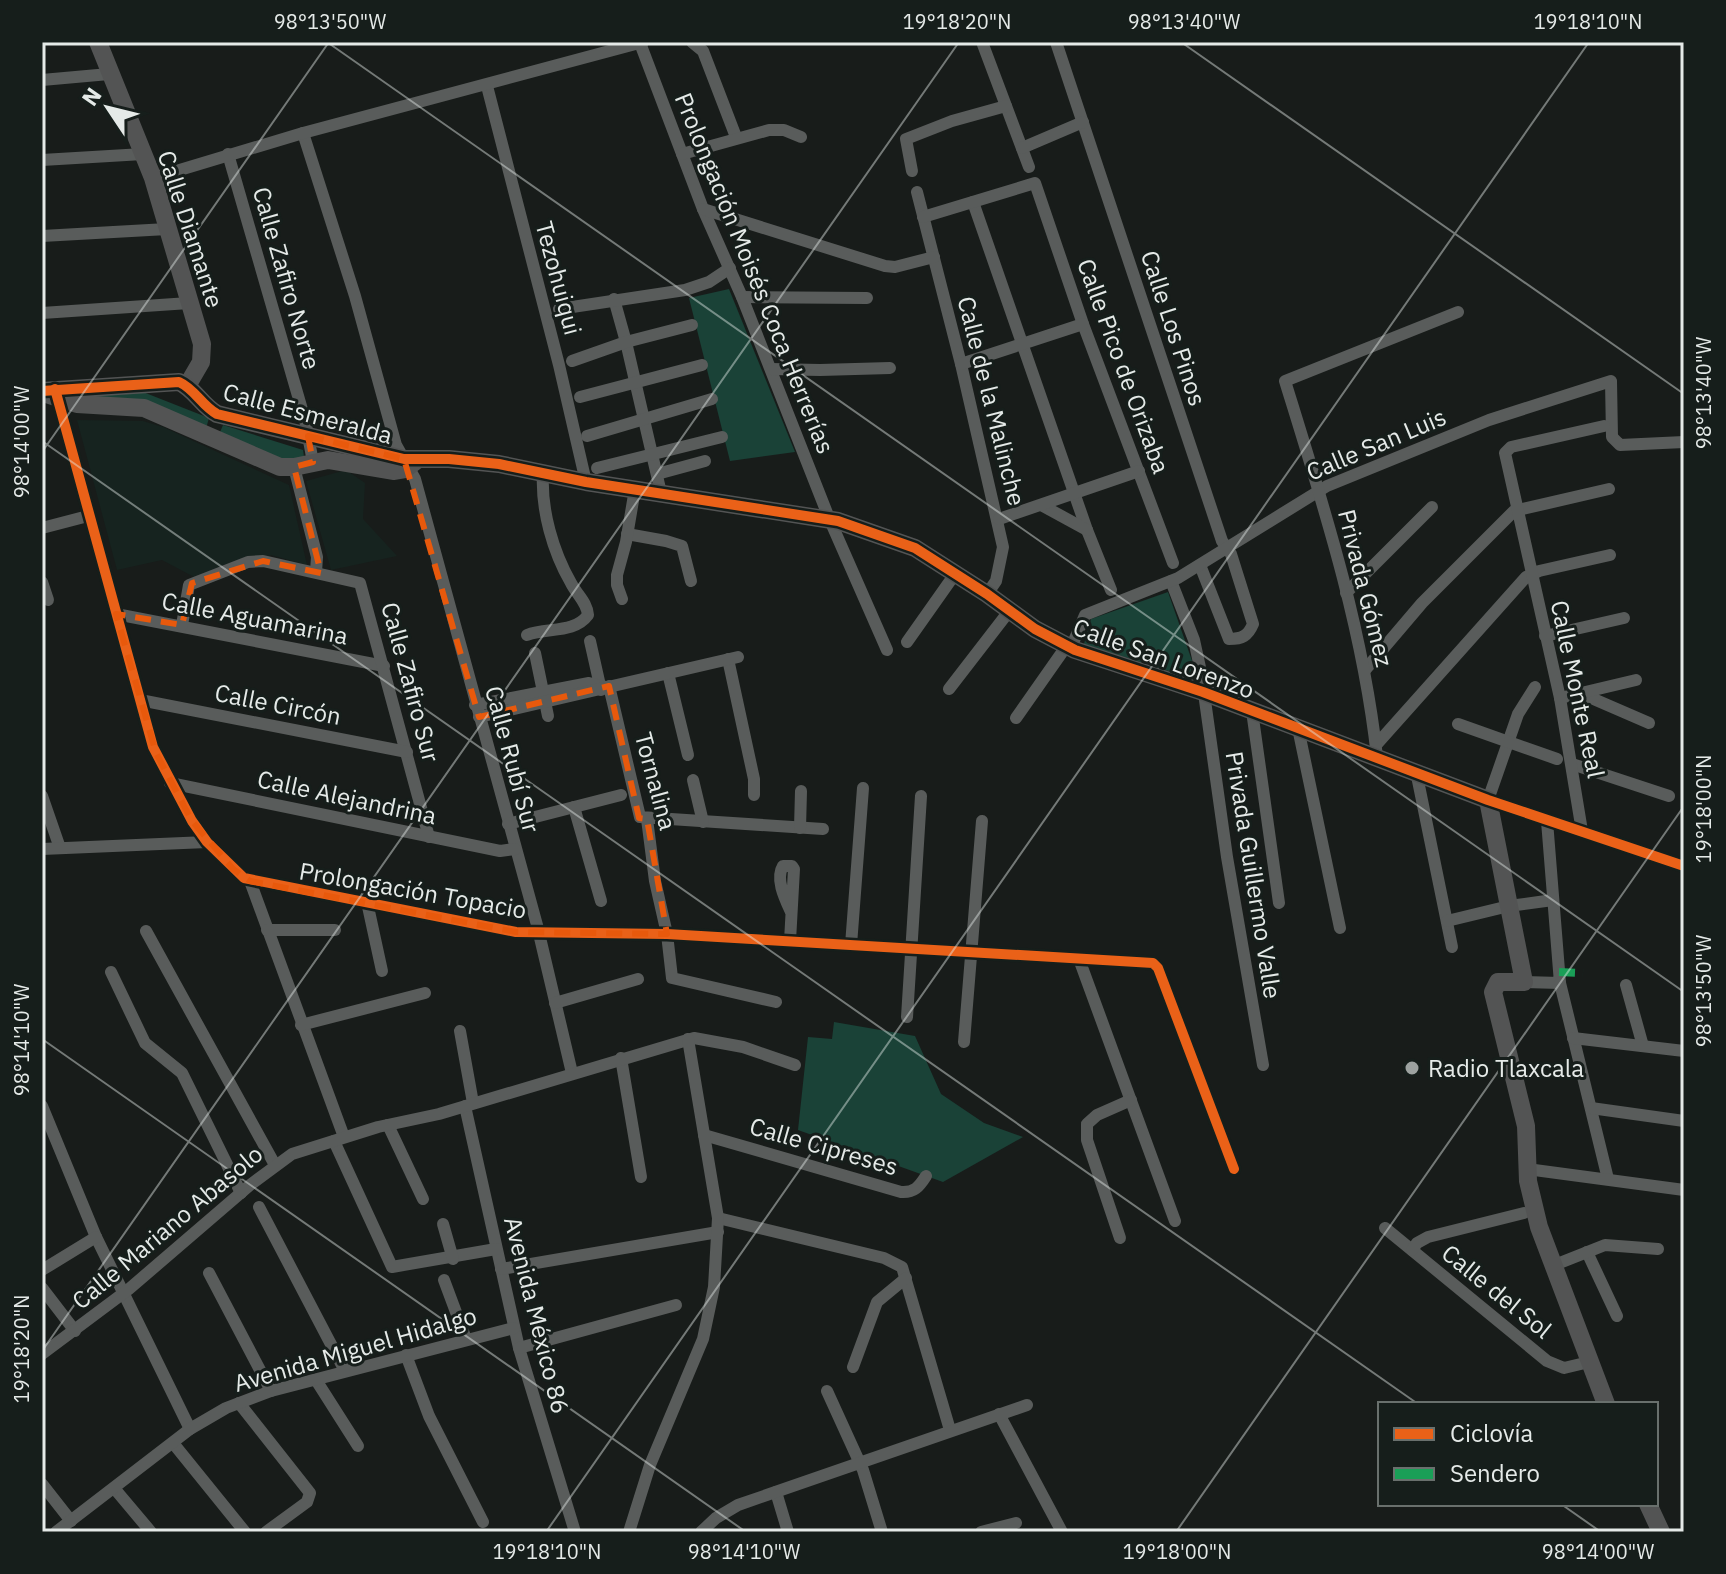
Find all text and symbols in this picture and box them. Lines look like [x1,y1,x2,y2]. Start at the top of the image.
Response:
text: 98°13'50"W [274,8,387,35]
text: 19°18'20"N [903,8,1011,35]
text: 98°13'40"W [1128,8,1241,35]
text: 19°18'10"N [1534,8,1642,35]
north arrow [68,68,148,148]
text: N [75,81,108,111]
street label: Prolongación Moisés Coca Herrerías [668,88,842,458]
street label: Calle Diamante [151,146,231,312]
street label: Calle Zafiro Norte [246,183,328,373]
street label: Tezohuiqui [528,218,590,338]
street label: Calle Los Pinos [1134,246,1214,410]
street label: Calle Pico de Orizaba [1070,254,1178,478]
street label: Calle de la Malinche [951,293,1033,509]
text: 98°13'40"W [1690,336,1717,449]
street label: Calle Esmeralda [220,375,396,451]
text: 98°14'00"W [8,385,35,498]
street label: Calle San Luis [1301,400,1451,488]
street label: Privada Gómez [1331,506,1401,670]
street label: Calle Aguamarina [159,584,351,652]
street label: Calle Monte Real [1544,597,1612,781]
street label: Calle Zafiro Sur [374,599,448,766]
street label: Calle San Lorenzo [1069,610,1259,706]
street label: Calle Circón [212,676,344,732]
street label: Calle Rubí Sur [478,682,548,836]
street label: Tornalina [628,729,684,834]
street label: Privada Guillermo Valle [1219,749,1289,1001]
text: 19°18'00"N [1690,755,1717,863]
street label: Calle Alejandrina [255,762,440,832]
street label: Prolongación Topacio [297,854,529,926]
text: 98°13'50"W [1690,934,1717,1047]
text: 98°14'10"W [8,983,35,1096]
place label: Radio Tlaxcala [1428,1052,1584,1084]
marker: Radio Tlaxcala [1403,1059,1421,1077]
street label: Calle Cipreses [746,1110,902,1182]
street label: Calle Mariano Abasolo [65,1138,269,1316]
street label: Avenida México 86 [497,1213,577,1417]
street label: Calle del Sol [1435,1237,1559,1345]
text: 19°18'20"N [8,1295,35,1403]
street label: Avenida Miguel Hidalgo [230,1299,480,1399]
legend [1378,1402,1658,1506]
text: Ciclovía [1450,1417,1534,1449]
text: Sendero [1450,1457,1540,1489]
text: 19°18'10"N [493,1538,601,1565]
text: 98°14'10"W [688,1538,801,1565]
text: 19°18'00"N [1123,1538,1231,1565]
text: 98°14'00"W [1542,1538,1655,1565]

